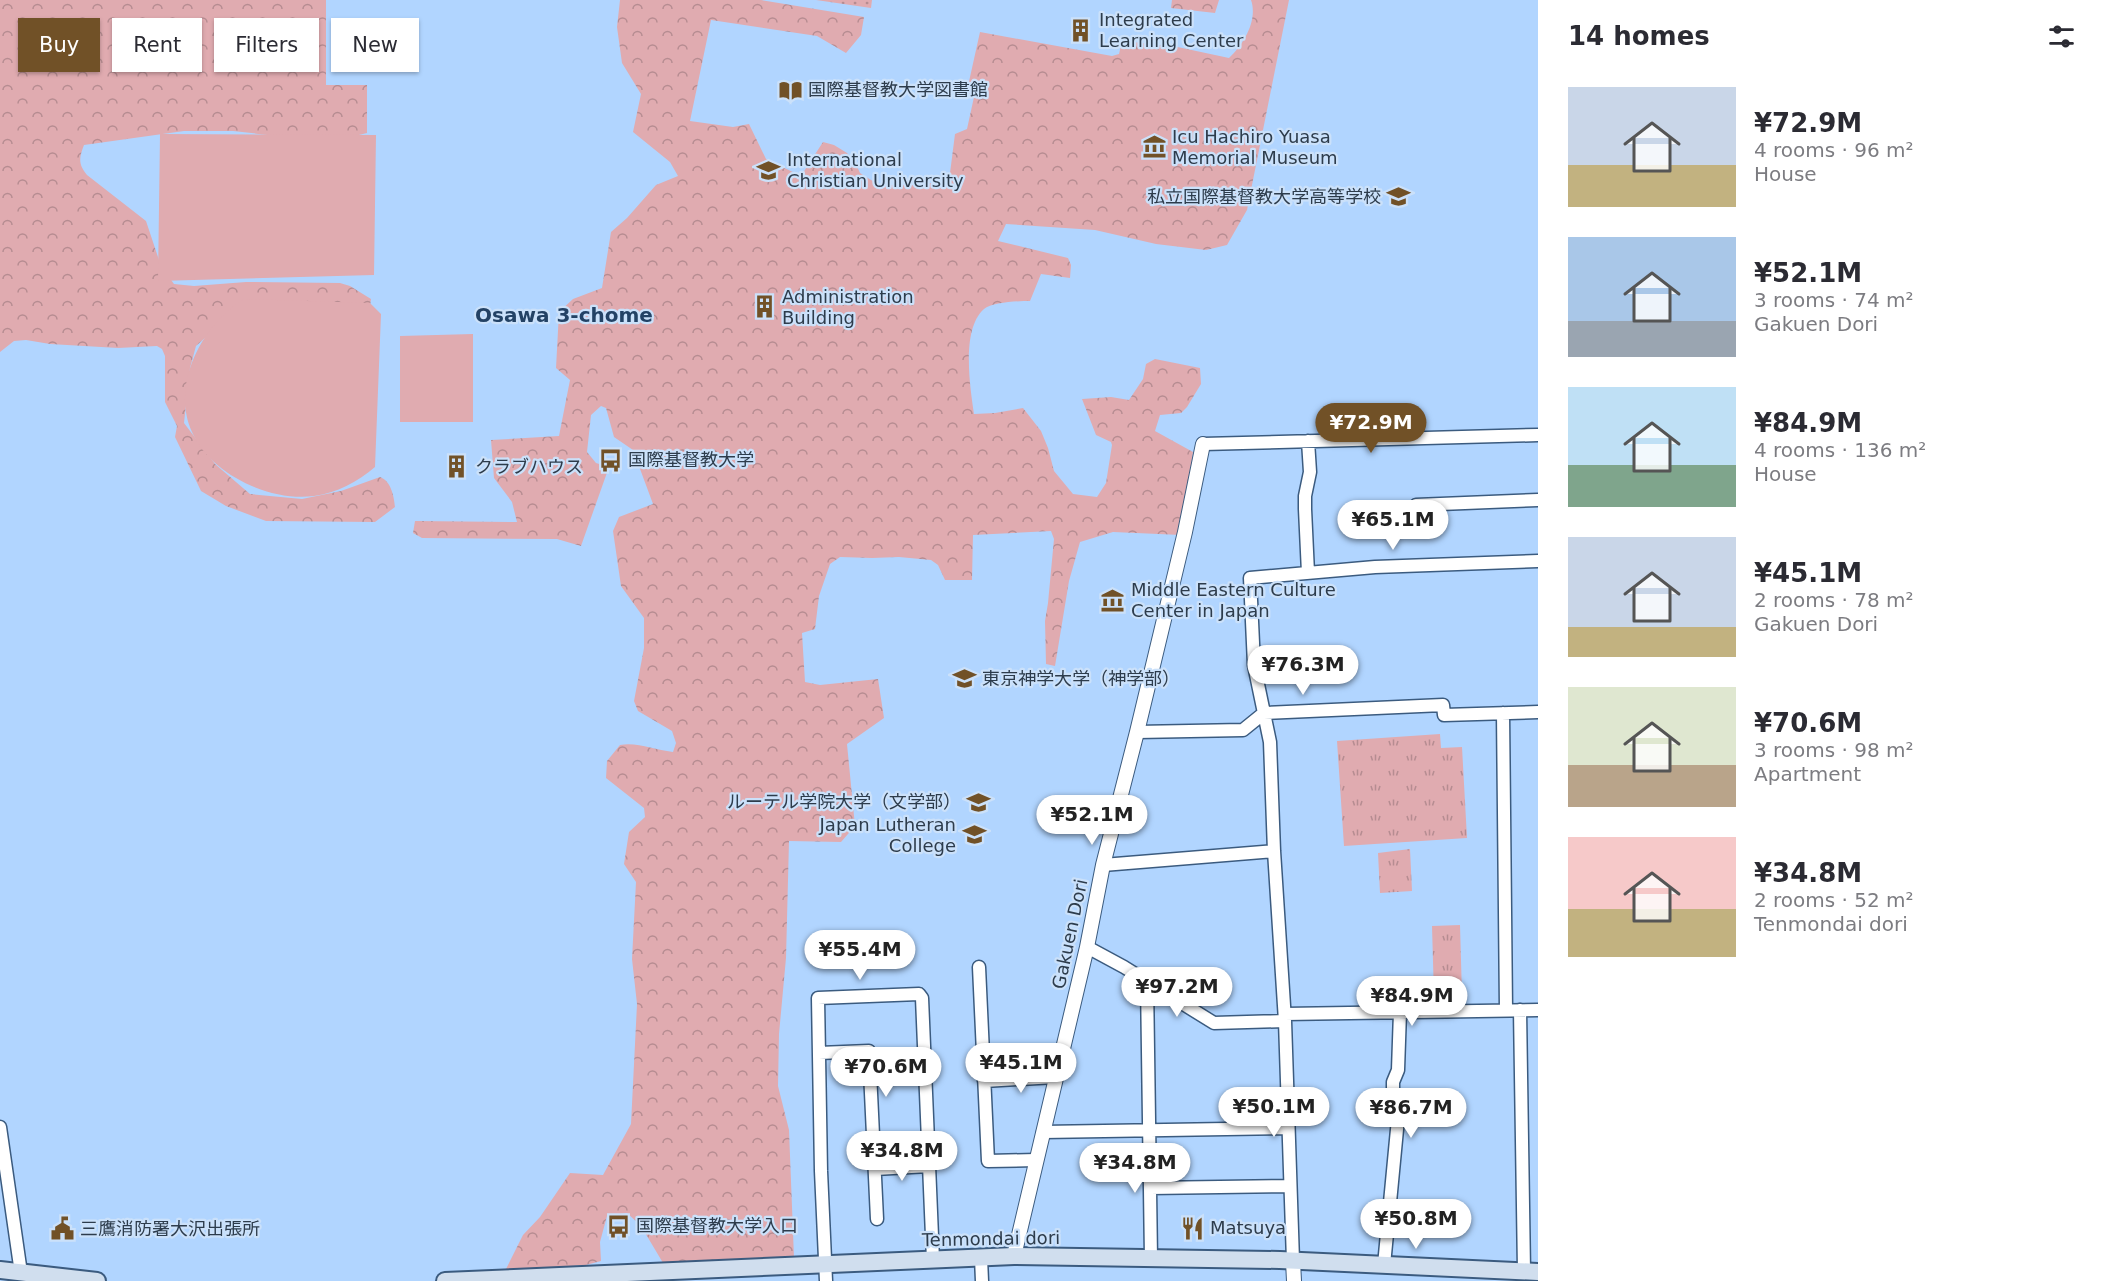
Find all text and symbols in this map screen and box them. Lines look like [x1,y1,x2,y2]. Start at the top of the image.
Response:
place label: Integrated Learning Center [1099,9,1244,51]
building icon: Integrated Learning Center [1068,17,1094,43]
chip: Buy [18,18,100,72]
chip: Rent [112,18,202,72]
chip: Filters [214,18,319,72]
chip: New [331,18,419,72]
icon: filters [2045,20,2078,53]
text: 14 homes [1568,21,1710,51]
library icon: 国際基督教大学図書館 [777,77,803,103]
place label: 国際基督教大学図書館 [808,79,988,100]
text: ¥72.9M [1754,108,1862,138]
icon: home [1616,111,1688,183]
place label: Icu Hachiro Yuasa Memorial Museum [1172,126,1338,168]
museum icon: Icu Hachiro Yuasa Memorial Museum [1141,134,1167,160]
text: 4 rooms · 96 m² [1754,138,1914,162]
place label: International Christian University [787,149,964,191]
school or university icon: International Christian University [756,157,782,183]
text: House [1754,162,1817,186]
school or university icon: 私立国際基督教大学高等学校 [1386,184,1412,210]
place label: 私立国際基督教大学高等学校 [1147,186,1381,207]
text: ¥52.1M [1754,258,1862,288]
icon: home [1616,261,1688,333]
place label: Administration Building [782,286,914,328]
text: 3 rooms · 74 m² [1754,288,1914,312]
building icon: Administration Building [751,294,777,320]
district label: Osawa 3-chome [475,303,653,327]
text: Gakuen Dori [1754,312,1878,336]
pin: ¥72.9M [1322,403,1420,454]
text: ¥84.9M [1754,408,1862,438]
text: ¥72.9M [1329,410,1413,434]
icon: home [1616,411,1688,483]
text: 4 rooms · 136 m² [1754,438,1926,462]
bus stop icon: 国際基督教大学 [597,447,623,473]
place label: 国際基督教大学 [628,449,754,470]
building icon: クラブハウス [444,454,470,480]
place label: クラブハウス [475,456,583,477]
text: House [1754,462,1817,486]
pin: ¥65.1M [1344,500,1442,551]
text: ¥65.1M [1351,507,1435,531]
text: ¥45.1M [1754,558,1862,588]
icon: home [1616,561,1688,633]
place label: Middle Eastern Culture Center in Japan [1131,579,1336,621]
museum icon: Middle Eastern Culture Center in Japan [1100,587,1126,613]
text: 2 rooms · 78 m² [1754,588,1914,612]
text: Gakuen Dori [1754,612,1878,636]
pin: ¥76.3M [1254,645,1352,696]
text: ¥76.3M [1261,652,1345,676]
school or university icon: 東京神学大学（神学部） [951,666,977,692]
place label: 東京神学大学（神学部） [982,668,1180,689]
text: ¥70.6M [1754,708,1862,738]
icon: home [1616,711,1688,783]
text: 3 rooms · 98 m² [1754,738,1914,762]
text: Apartment [1754,762,1861,786]
school or university icon: ルーテル学院大学（文学部） [966,789,992,815]
place label: ルーテル学院大学（文学部） [727,791,961,812]
pin: ¥52.1M [1043,795,1141,846]
text: ¥52.1M [1050,802,1134,826]
place label: Japan Lutheran College [819,814,956,856]
school or university icon: Japan Lutheran College [961,822,987,848]
text: ¥34.8M [1754,858,1862,888]
icon: home [1616,861,1688,933]
street label: Gakuen Dori [1048,877,1091,991]
text: 2 rooms · 52 m² [1754,888,1914,912]
text: Tenmondai dori [1754,912,1908,936]
pin: ¥55.4M [811,930,909,981]
text: ¥55.4M [818,937,902,961]
pin: ¥97.2M [1128,967,1226,1018]
text: ¥97.2M [1135,974,1219,998]
pin: ¥84.9M [1363,976,1461,1027]
text: ¥84.9M [1370,983,1454,1007]
pin: ¥45.1M [972,1043,1070,1094]
pin: ¥70.6M [837,1047,935,1098]
text: ¥45.1M [979,1050,1063,1074]
text: ¥70.6M [844,1054,928,1078]
pin: ¥50.1M [1225,1087,1323,1138]
pin: ¥86.7M [1362,1088,1460,1139]
text: ¥50.1M [1232,1094,1316,1118]
text: ¥86.7M [1369,1095,1453,1119]
pin: ¥34.8M [853,1131,951,1182]
text: ¥34.8M [860,1138,944,1162]
pin: ¥34.8M [1086,1143,1184,1194]
text: ¥34.8M [1093,1150,1177,1174]
pin: ¥50.8M [1367,1199,1465,1250]
text: ¥50.8M [1374,1206,1458,1230]
bus stop icon: 国際基督教大学入口 [605,1213,631,1239]
place label: 国際基督教大学入口 [636,1215,798,1236]
restaurant icon: Matsuya [1179,1215,1205,1241]
public building icon: 三鷹消防署大沢出張所 [49,1216,75,1242]
place label: Matsuya [1210,1217,1286,1238]
place label: 三鷹消防署大沢出張所 [80,1218,260,1239]
street label: Tenmondai dori [921,1227,1060,1250]

